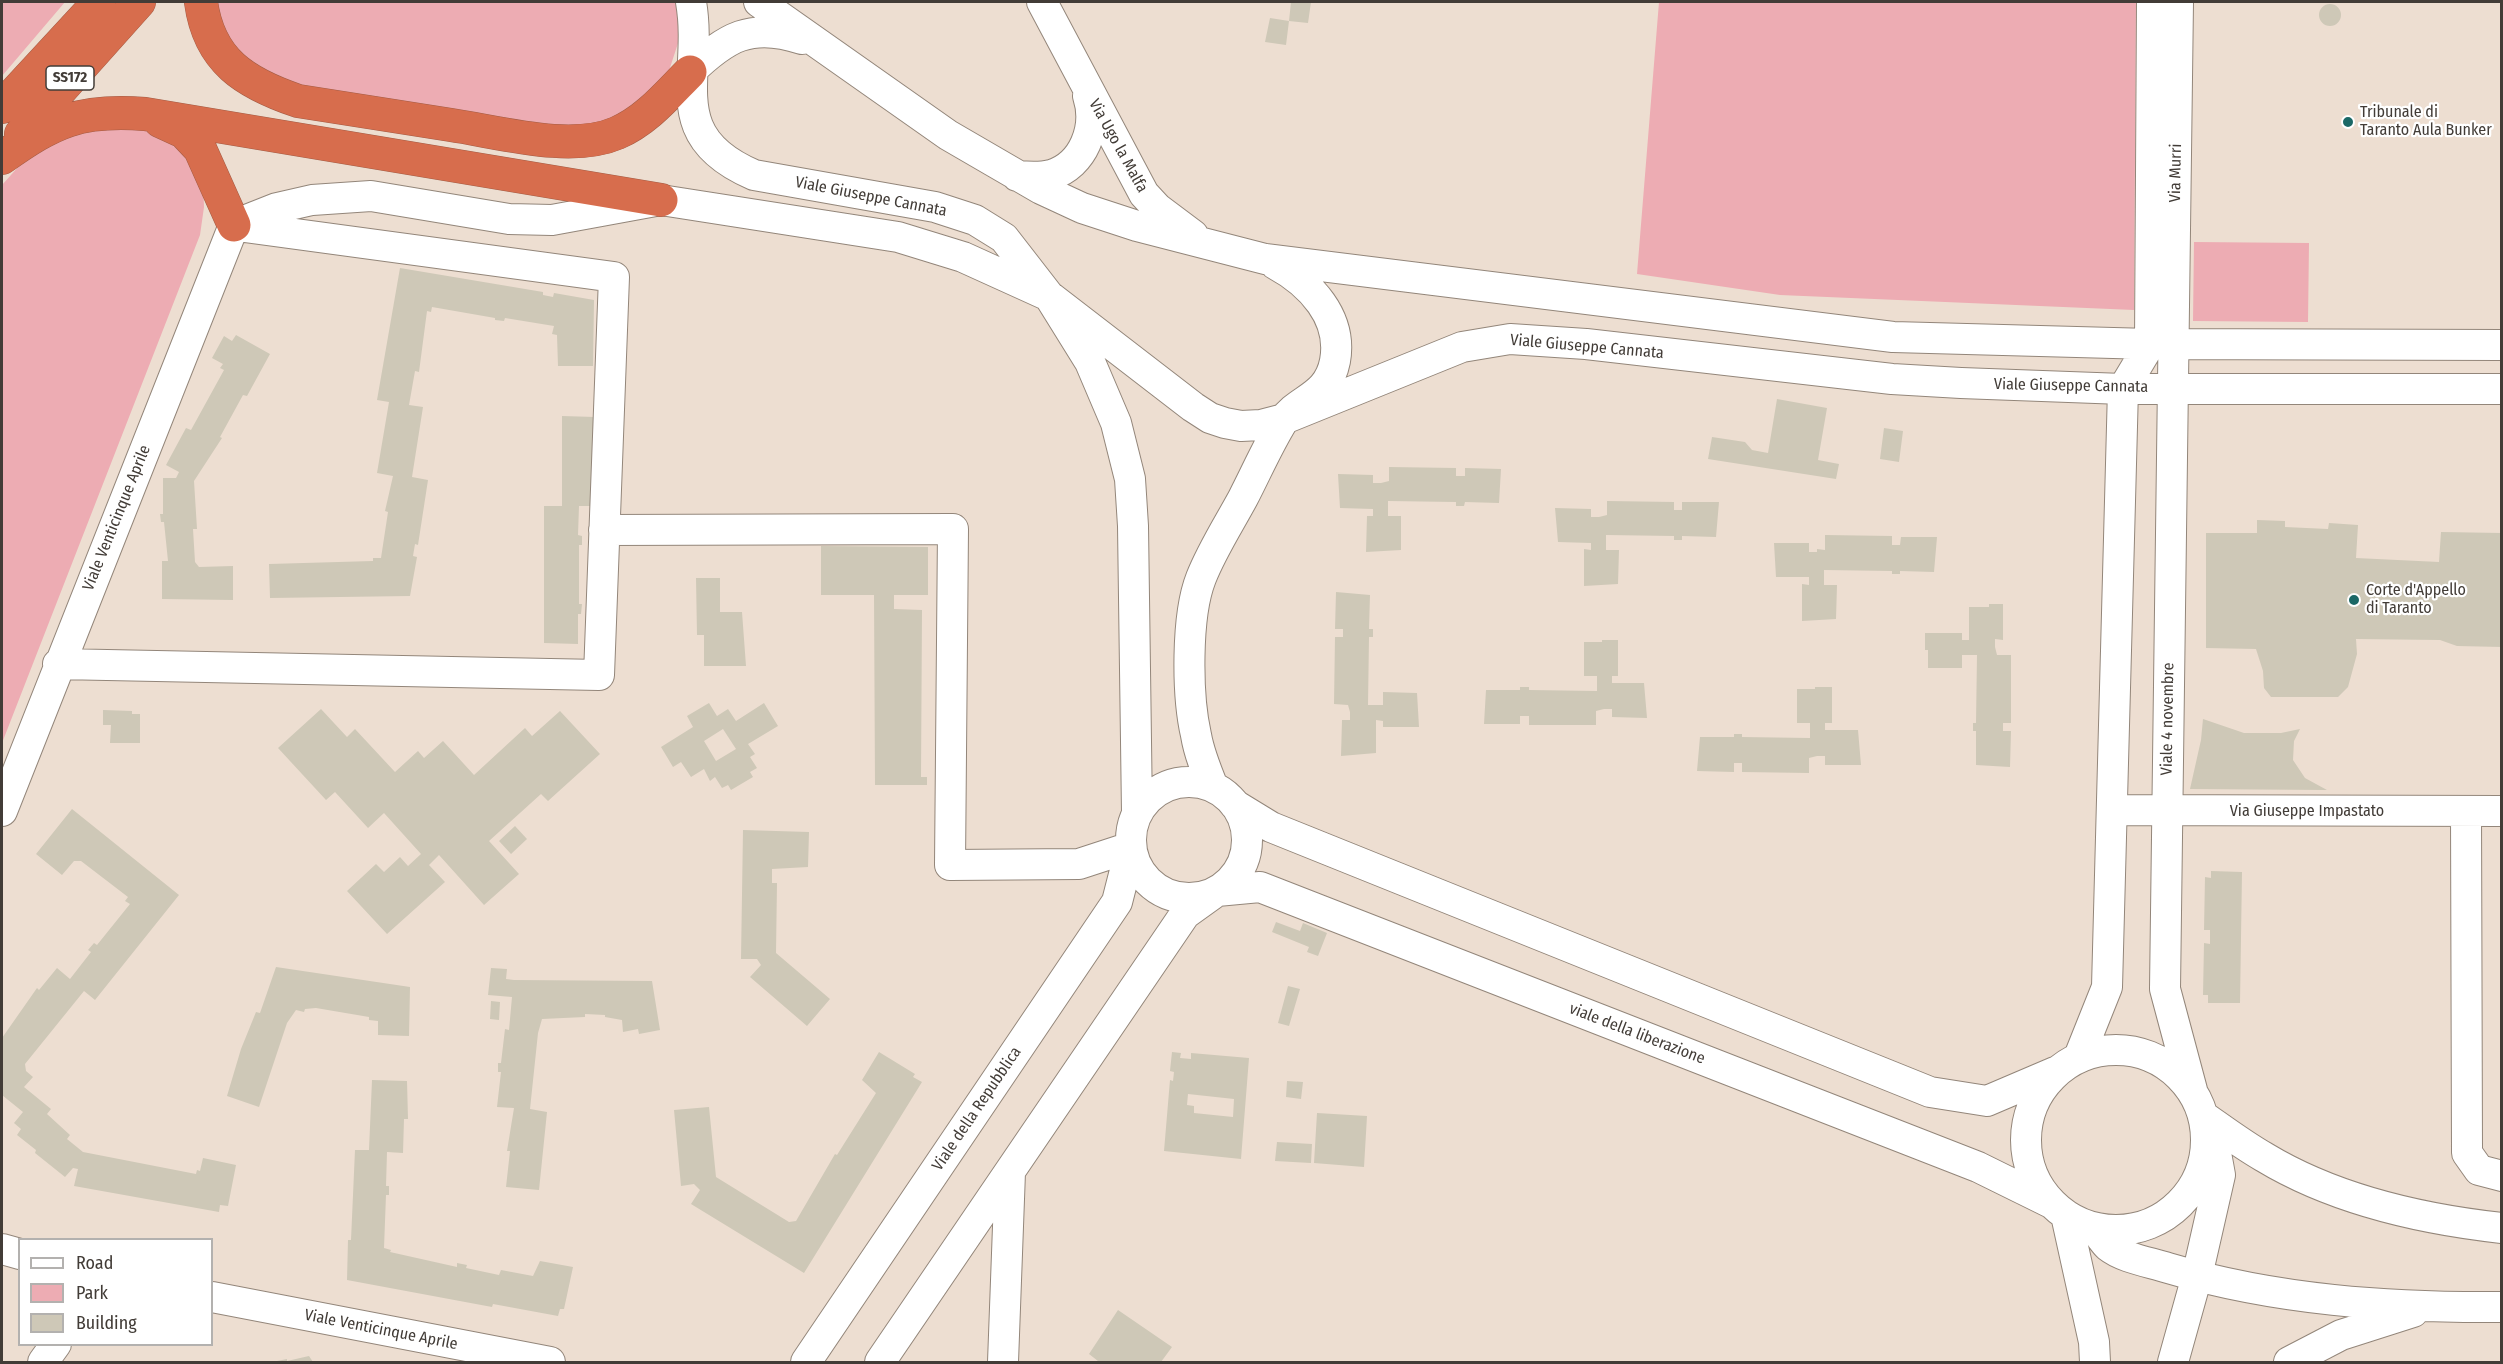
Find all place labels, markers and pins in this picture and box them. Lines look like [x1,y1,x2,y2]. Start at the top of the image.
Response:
place label: Tribunale di Taranto Aula Bunker [2360,103,2492,141]
marker: Tribunale di Taranto Aula Bunker [2341,115,2355,129]
place label: Corte d'Appello di Taranto [2366,581,2466,619]
marker: Corte d'Appello di Taranto [2347,593,2361,607]

